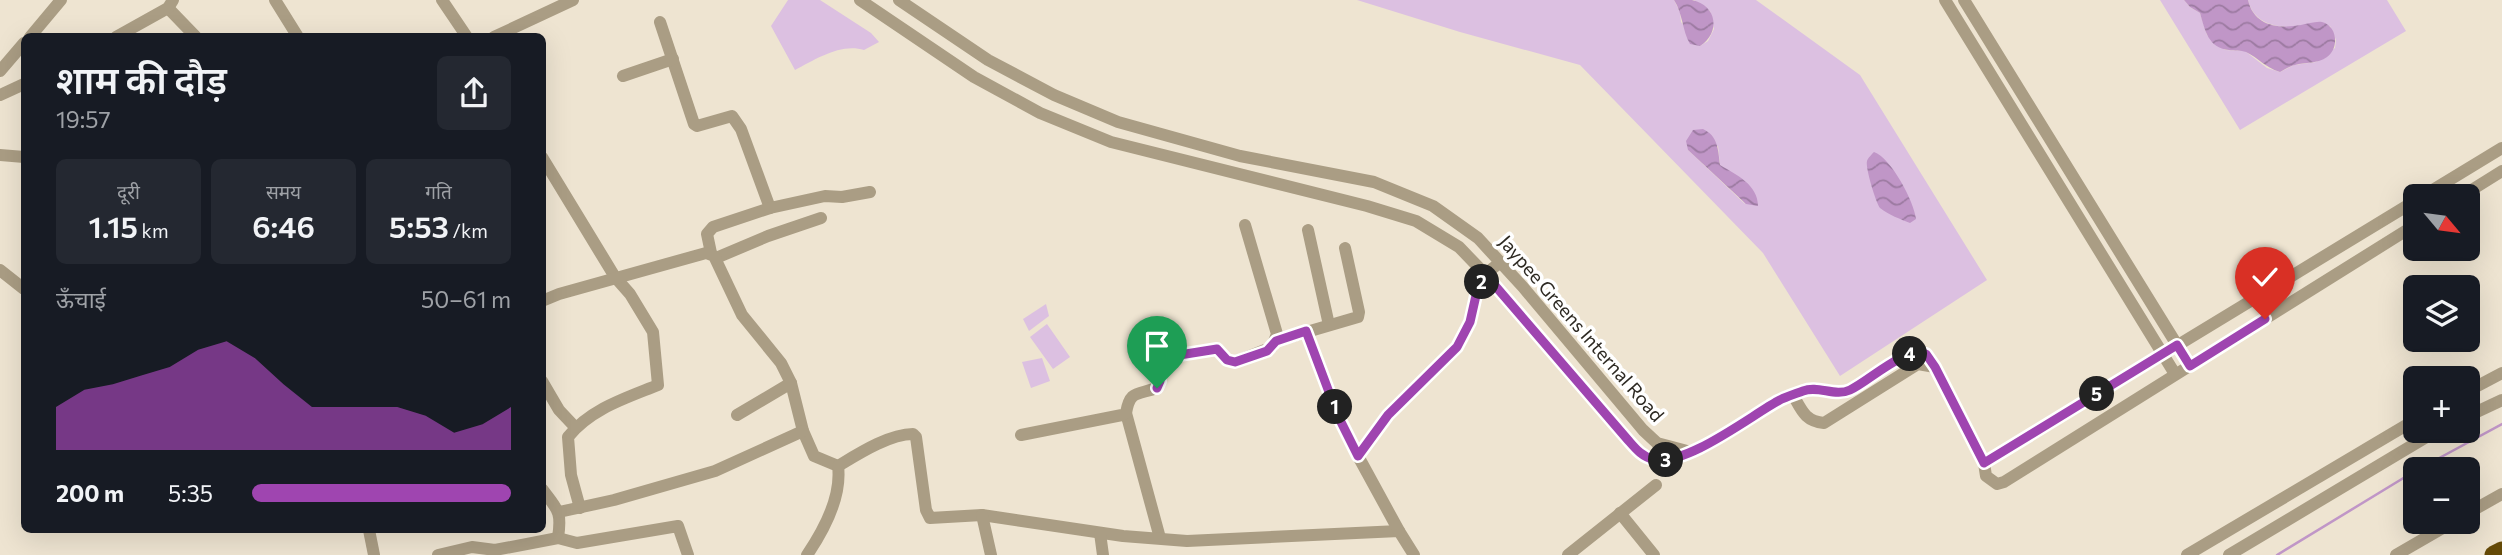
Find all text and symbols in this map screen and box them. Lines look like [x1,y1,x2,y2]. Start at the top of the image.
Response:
text: शाम की दौड़ [56,55,227,102]
button: share [437,56,511,130]
text: 19:57 [56,105,111,133]
text: दूरी [117,180,140,203]
text: समय [266,180,301,203]
text: गति [425,180,452,203]
north arrow [2403,184,2480,261]
map controls [2403,184,2480,534]
text: 1.15 [89,207,138,244]
text: 6:46 [252,207,315,244]
text: 5:53 [389,207,449,244]
text: km [138,219,169,242]
text: /km [449,219,488,242]
street label: Jaypee Greens Internal Road [1495,230,1669,426]
pin [2235,247,2295,319]
icon: check [2246,258,2284,296]
pin: 2 [1464,264,1500,300]
text: 2 [1476,270,1487,293]
button: layers [2403,275,2480,352]
text: ऊँचाई [56,285,106,313]
text: 50–61 m [421,285,511,313]
pin [1127,316,1187,388]
icon: arrive [1138,327,1176,365]
pin: 4 [1892,336,1927,372]
text: 4 [1904,342,1915,365]
button: + [2403,366,2480,443]
pin: 5 [2080,376,2114,412]
text: 5 [2091,382,2102,405]
pin: 1 [1318,390,1352,424]
text: 1 [1330,395,1339,418]
pin: 3 [1648,442,1684,477]
text: 3 [1660,448,1671,471]
button: − [2403,457,2480,534]
text: 200 m [56,479,124,507]
text: 5:35 [168,479,213,507]

